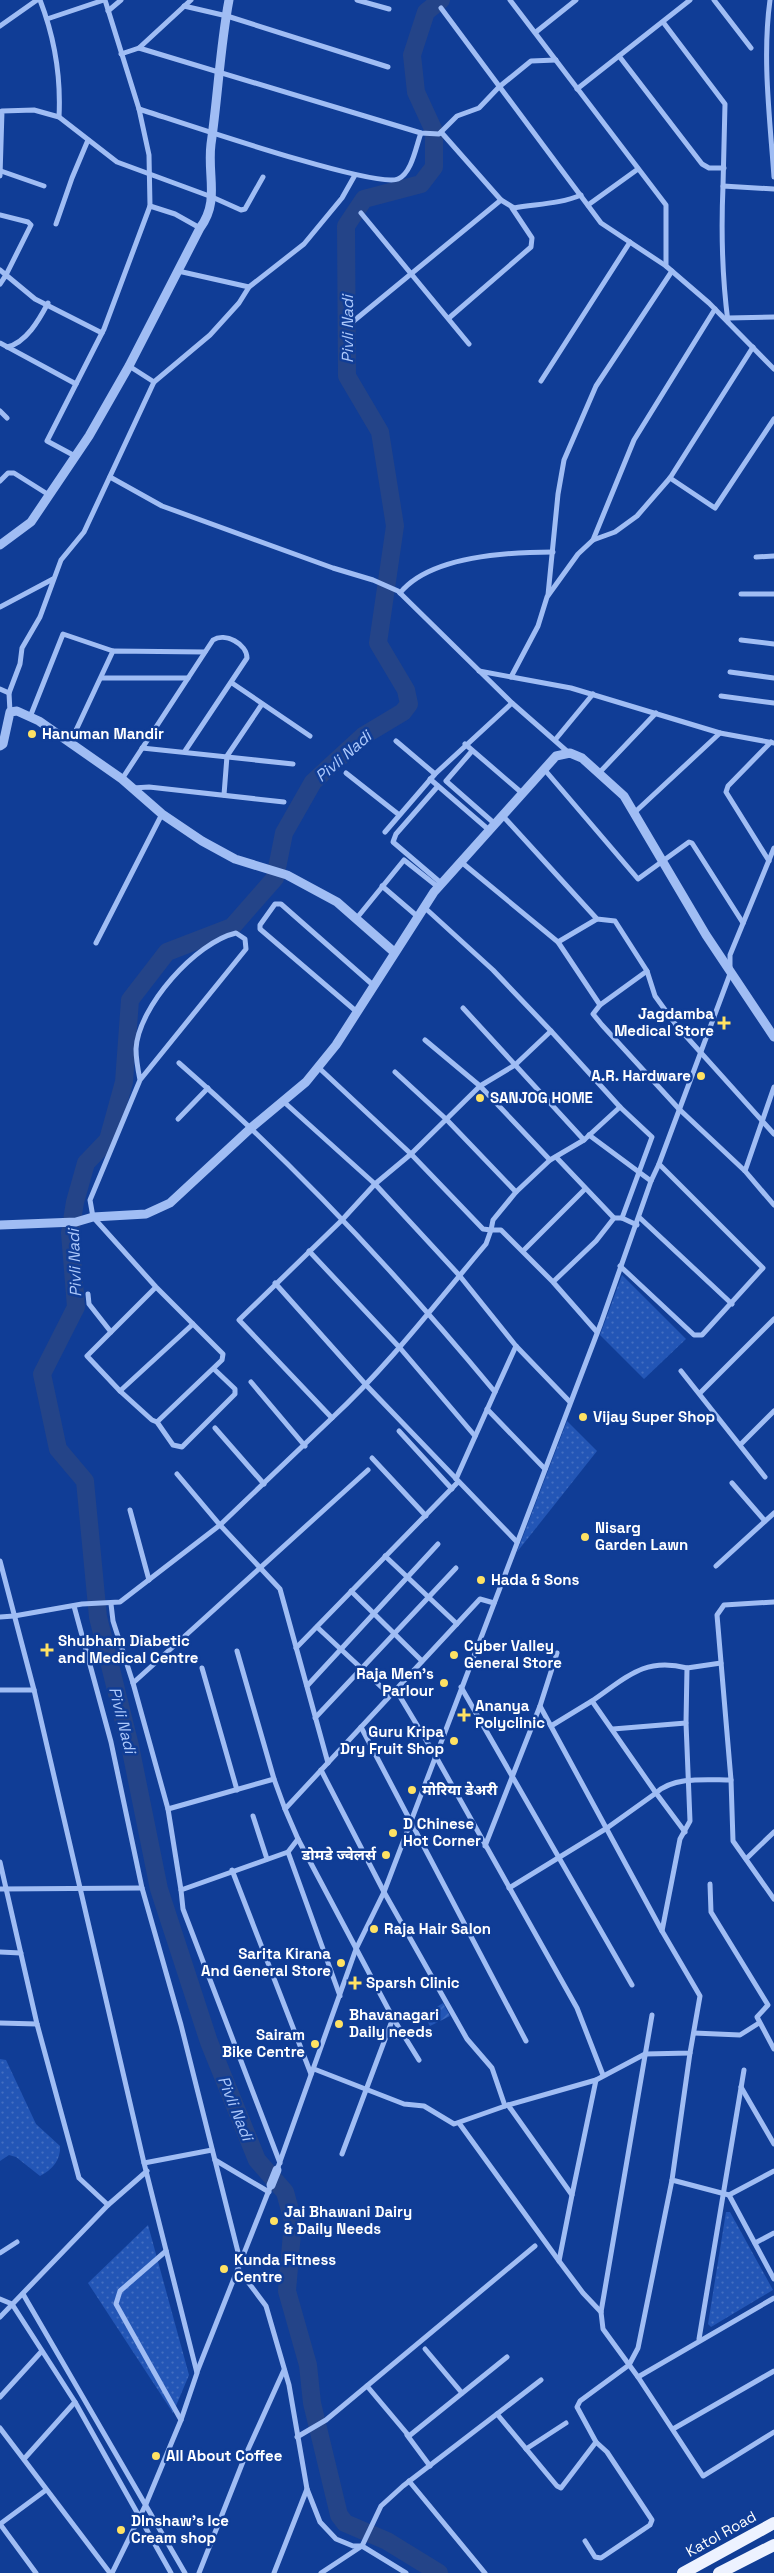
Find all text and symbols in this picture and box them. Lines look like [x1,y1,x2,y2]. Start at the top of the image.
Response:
water label: Pivli Nadi [337,293,358,363]
place label: Hanuman Mandir [42,724,164,743]
water label: Pivli Nadi [311,725,377,787]
marker: Hanuman Mandir [26,728,38,740]
place label: Jagdamba Medical Store [614,1004,714,1040]
marker: Jagdamba Medical Store [718,1017,730,1029]
place label: A.R. Hardware [591,1066,691,1085]
marker: A.R. Hardware [695,1070,707,1082]
place label: SANJOG HOME [490,1088,593,1107]
marker: SANJOG HOME [474,1092,486,1104]
water label: Pivli Nadi [63,1227,86,1297]
place label: Vijay Super Shop [593,1407,715,1426]
marker: Vijay Super Shop [577,1411,589,1423]
place label: Nisarg Garden Lawn [595,1518,688,1554]
marker: Nisarg Garden Lawn [579,1531,591,1543]
place label: Hada & Sons [491,1570,580,1589]
marker: Hada & Sons [475,1574,487,1586]
place label: Shubham Diabetic and Medical Centre [58,1631,199,1667]
place label: Cyber Valley General Store [464,1636,562,1672]
marker: Shubham Diabetic and Medical Centre [40,1643,54,1657]
marker: Cyber Valley General Store [448,1649,460,1661]
place label: Raja Men's Parlour [356,1664,434,1700]
marker: Raja Men's Parlour [438,1677,450,1689]
water label: Pivli Nadi [104,1685,141,1758]
place label: Ananya Polyclinic [475,1696,545,1732]
marker: Ananya Polyclinic [457,1708,471,1722]
place label: Guru Kripa Dry Fruit Shop [340,1722,444,1758]
marker: Guru Kripa Dry Fruit Shop [448,1735,460,1747]
place label: मोरिया डेअरी [422,1780,498,1799]
marker: मोरिया डेअरी [406,1784,418,1796]
place label: D Chinese Hot Corner [403,1814,481,1850]
marker: D Chinese Hot Corner [387,1827,399,1839]
place label: डोमडे ज्वेलर्स [301,1845,377,1864]
marker: डोमडे ज्वेलर्स [380,1849,392,1861]
place label: Raja Hair Salon [384,1919,491,1938]
marker: Raja Hair Salon [368,1923,380,1935]
place label: Sarita Kirana And General Store [201,1944,331,1980]
marker: Sarita Kirana And General Store [335,1957,347,1969]
place label: Sparsh Clinic [366,1973,460,1992]
marker: Sparsh Clinic [348,1976,362,1990]
place label: Bhavanagari Daily needs [349,2005,439,2041]
marker: Bhavanagari Daily needs [333,2018,345,2030]
place label: Sairam Bike Centre [222,2025,305,2061]
marker: Sairam Bike Centre [309,2038,321,2050]
water label: Pivli Nadi [213,2073,259,2146]
place label: Jai Bhawani Dairy & Daily Needs [284,2202,412,2238]
marker: Jai Bhawani Dairy & Daily Needs [268,2215,280,2227]
place label: Kunda Fitness Centre [234,2250,336,2286]
marker: Kunda Fitness Centre [218,2263,230,2275]
place label: All About Coffee [166,2446,283,2465]
marker: All About Coffee [150,2450,162,2462]
street label: Katol Road [682,2506,759,2561]
place label: DInshaw's Ice Cream shop [131,2511,229,2547]
marker: DInshaw's Ice Cream shop [115,2524,127,2536]

